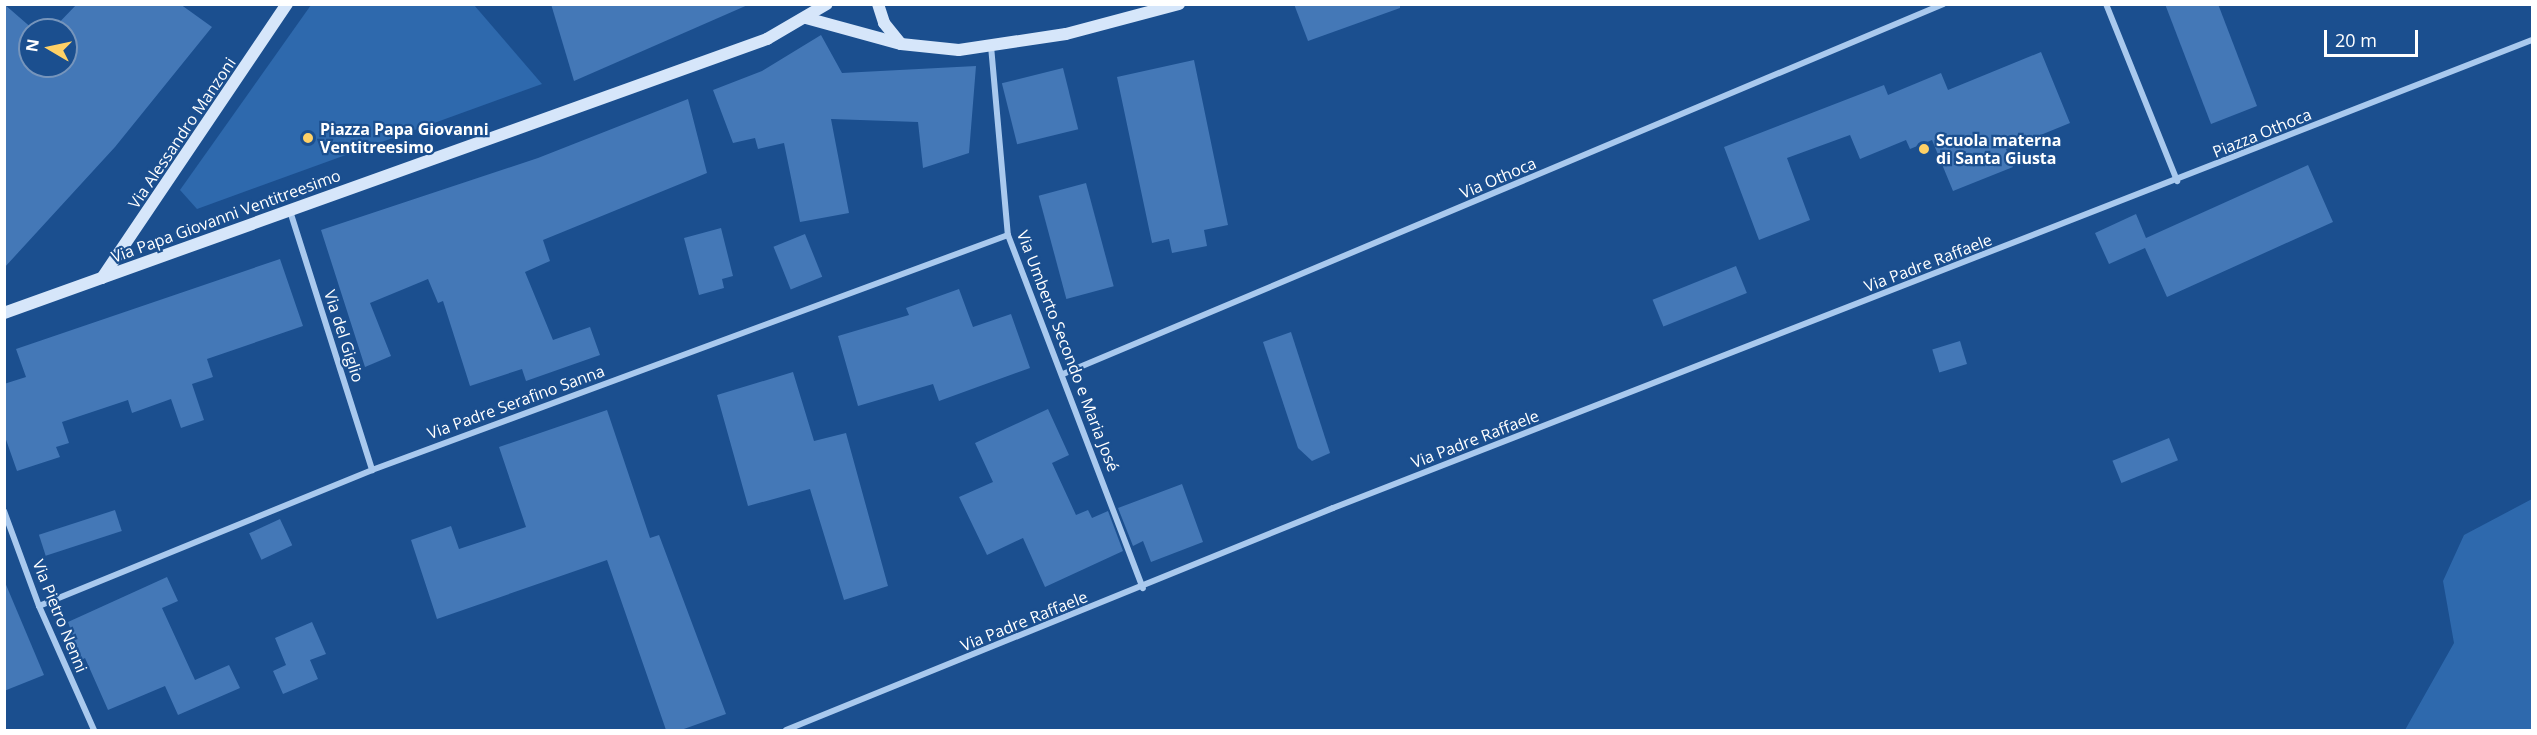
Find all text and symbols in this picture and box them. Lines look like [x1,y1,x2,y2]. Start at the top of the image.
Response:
north arrow [18,18,78,78]
scale bar [2327,18,2422,56]
text: 20 m [2335,28,2377,52]
text: N [20,37,44,54]
street label: Via Alessandro Manzoni [124,54,240,212]
street label: Piazza Othoca [2210,104,2314,162]
place label: Piazza Papa Giovanni Ventitreesimo [320,119,489,157]
place label: Scuola materna di Santa Giusta [1936,130,2061,168]
marker: Piazza Papa Giovanni Ventitreesimo [301,131,315,145]
marker: Scuola materna di Santa Giusta [1917,142,1931,156]
street label: Via Othoca [1457,153,1539,203]
street label: Via Papa Giovanni Ventitreesimo [109,166,343,266]
street label: Via Umberto Secondo e Maria José [1013,228,1123,474]
street label: Via Padre Raffaele [1862,230,1994,296]
street label: Via del Giglio [320,288,368,384]
street label: Via Padre Serafino Sanna [425,361,607,443]
street label: Via Padre Raffaele [1409,406,1541,472]
street label: Via Pietro Nenni [29,557,91,675]
street label: Via Padre Raffaele [958,587,1090,655]

